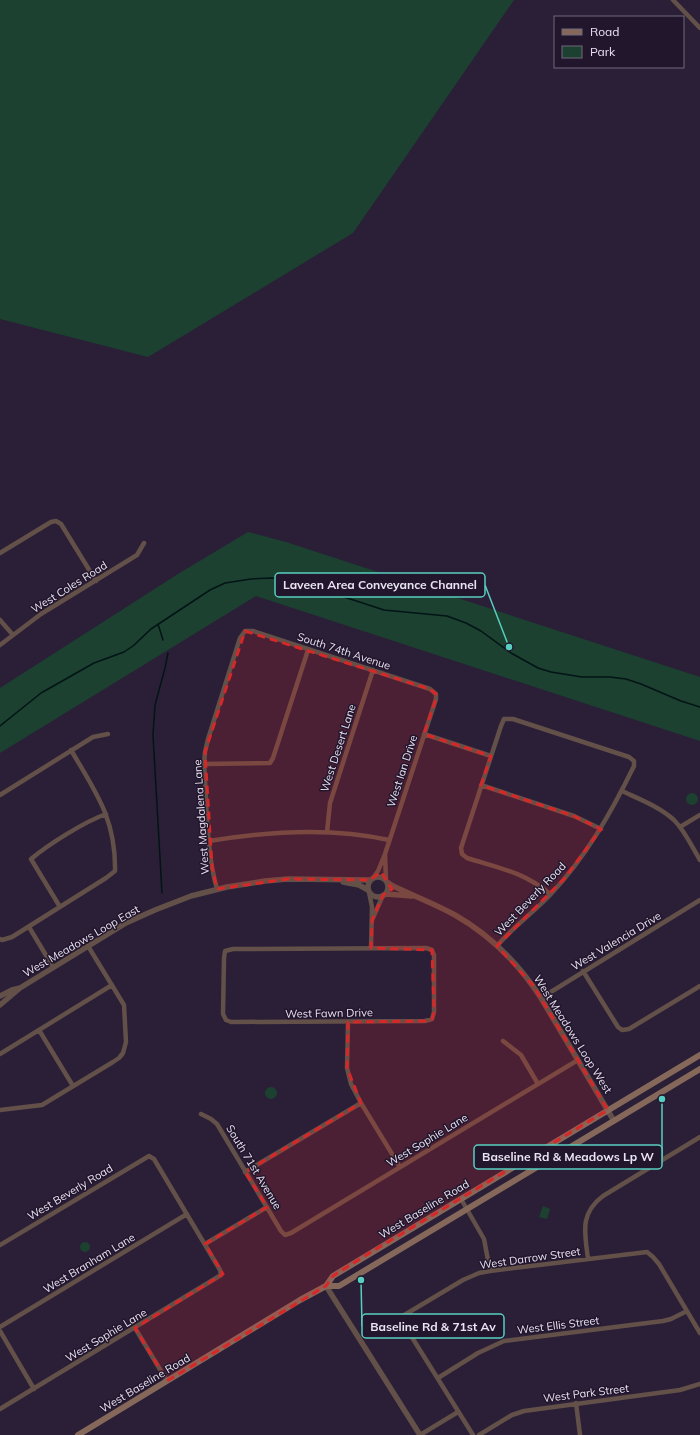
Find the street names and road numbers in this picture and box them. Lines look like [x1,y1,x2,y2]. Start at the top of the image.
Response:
street label: West Coles Road [28,558,110,616]
street label: South 74th Avenue [296,629,392,673]
street label: West Desert Lane [317,702,359,794]
street label: West Ian Drive [384,733,420,809]
street label: West Magdalena Lane [190,759,212,875]
street label: West Beverly Road [491,859,569,939]
street label: West Meadows Loop East [20,902,142,980]
street label: West Valencia Drive [568,909,664,973]
street label: West Meadows Loop West [531,972,615,1096]
street label: West Fawn Drive [285,1005,373,1021]
street label: West Sophie Lane [384,1110,470,1170]
street label: South 71st Avenue [223,1122,285,1212]
street label: West Beverly Road [25,1161,115,1223]
street label: West Baseline Road [376,1177,472,1241]
street label: West Branham Lane [40,1230,138,1296]
street label: West Darrow Street [479,1244,581,1272]
street label: West Sophie Lane [63,1305,149,1365]
street label: West Ellis Street [516,1313,600,1337]
street label: West Baseline Road [97,1351,193,1415]
street label: West Park Street [542,1381,630,1405]

